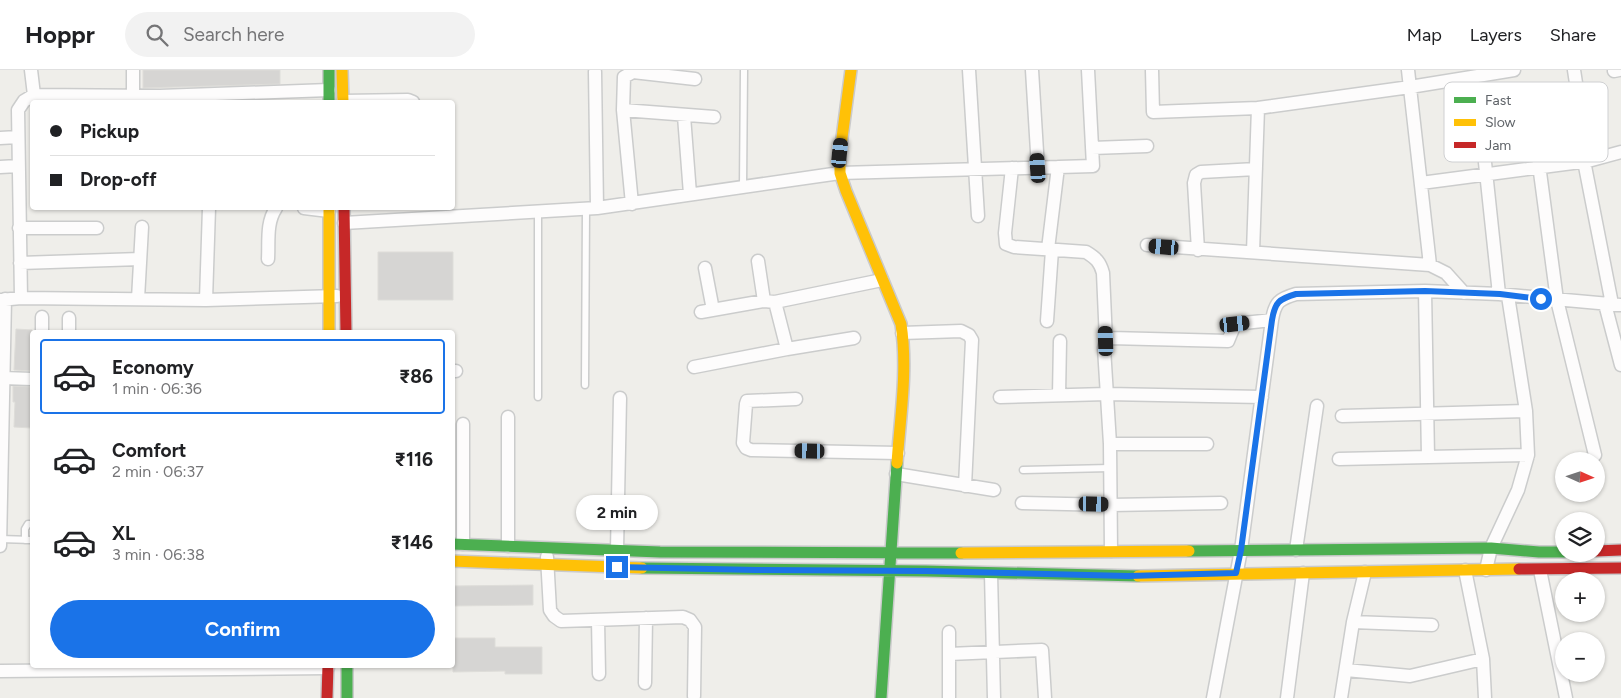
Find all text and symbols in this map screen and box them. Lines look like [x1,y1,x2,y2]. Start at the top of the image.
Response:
search box [125,12,475,57]
text: Hoppr [25,20,95,49]
icon: search [143,21,171,49]
text: Search here [183,23,284,46]
text: Map [1407,24,1442,46]
text: Layers [1470,24,1522,46]
text: Share [1550,24,1596,46]
legend [1444,82,1608,162]
text: Fast [1485,92,1511,109]
text: Slow [1485,114,1516,131]
text: Pickup [80,120,139,143]
car [830,137,849,169]
text: Jam [1485,137,1511,154]
car [1029,153,1046,183]
text: Drop-off [80,168,157,191]
car [1148,238,1179,256]
route start [1530,288,1552,310]
car [1219,315,1250,333]
car [1097,326,1114,356]
icon: car [52,354,97,399]
text: Economy [112,356,194,379]
text: ₹86 [399,365,433,388]
text: 1 min · 06:36 [112,379,202,398]
icon: car [52,437,97,482]
text: Comfort [112,439,187,462]
car [794,443,825,459]
text: ₹116 [395,448,433,471]
north arrow [1555,452,1605,502]
map controls [1555,452,1605,682]
text: 2 min · 06:37 [112,462,204,481]
callout: 2 min [576,494,658,530]
car [1078,496,1109,512]
text: 2 min [597,503,637,522]
button: layers [1555,512,1605,562]
icon: car [52,520,97,565]
text: XL [112,522,135,545]
text: ₹146 [391,531,433,554]
text: 3 min · 06:38 [112,545,205,564]
route end [606,556,628,578]
button: + [1555,572,1605,622]
button: Confirm [50,600,435,658]
button: − [1555,632,1605,682]

